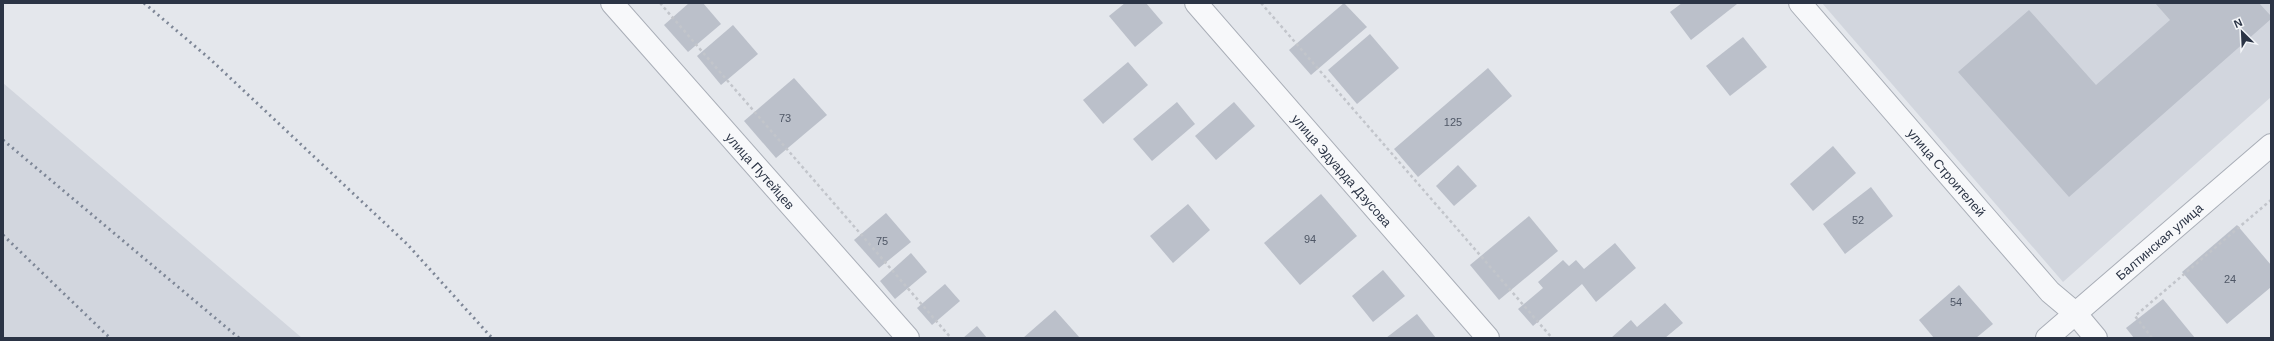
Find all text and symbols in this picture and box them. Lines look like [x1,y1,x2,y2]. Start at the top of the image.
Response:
north arrow [2222,12,2262,52]
text: N [2232,16,2244,30]
street label: улица Эдуарда Дзусова [1289,111,1395,230]
house number: 73 [779,112,791,124]
house number: 125 [1444,116,1462,128]
street label: улица Строителей [1904,125,1989,219]
street label: улица Путейцев [723,130,798,212]
street label: Балтинская улица [2113,199,2206,283]
house number: 52 [1852,214,1864,226]
house number: 94 [1304,233,1316,245]
house number: 75 [876,235,888,247]
house number: 24 [2224,273,2236,285]
house number: 54 [1950,296,1962,308]

